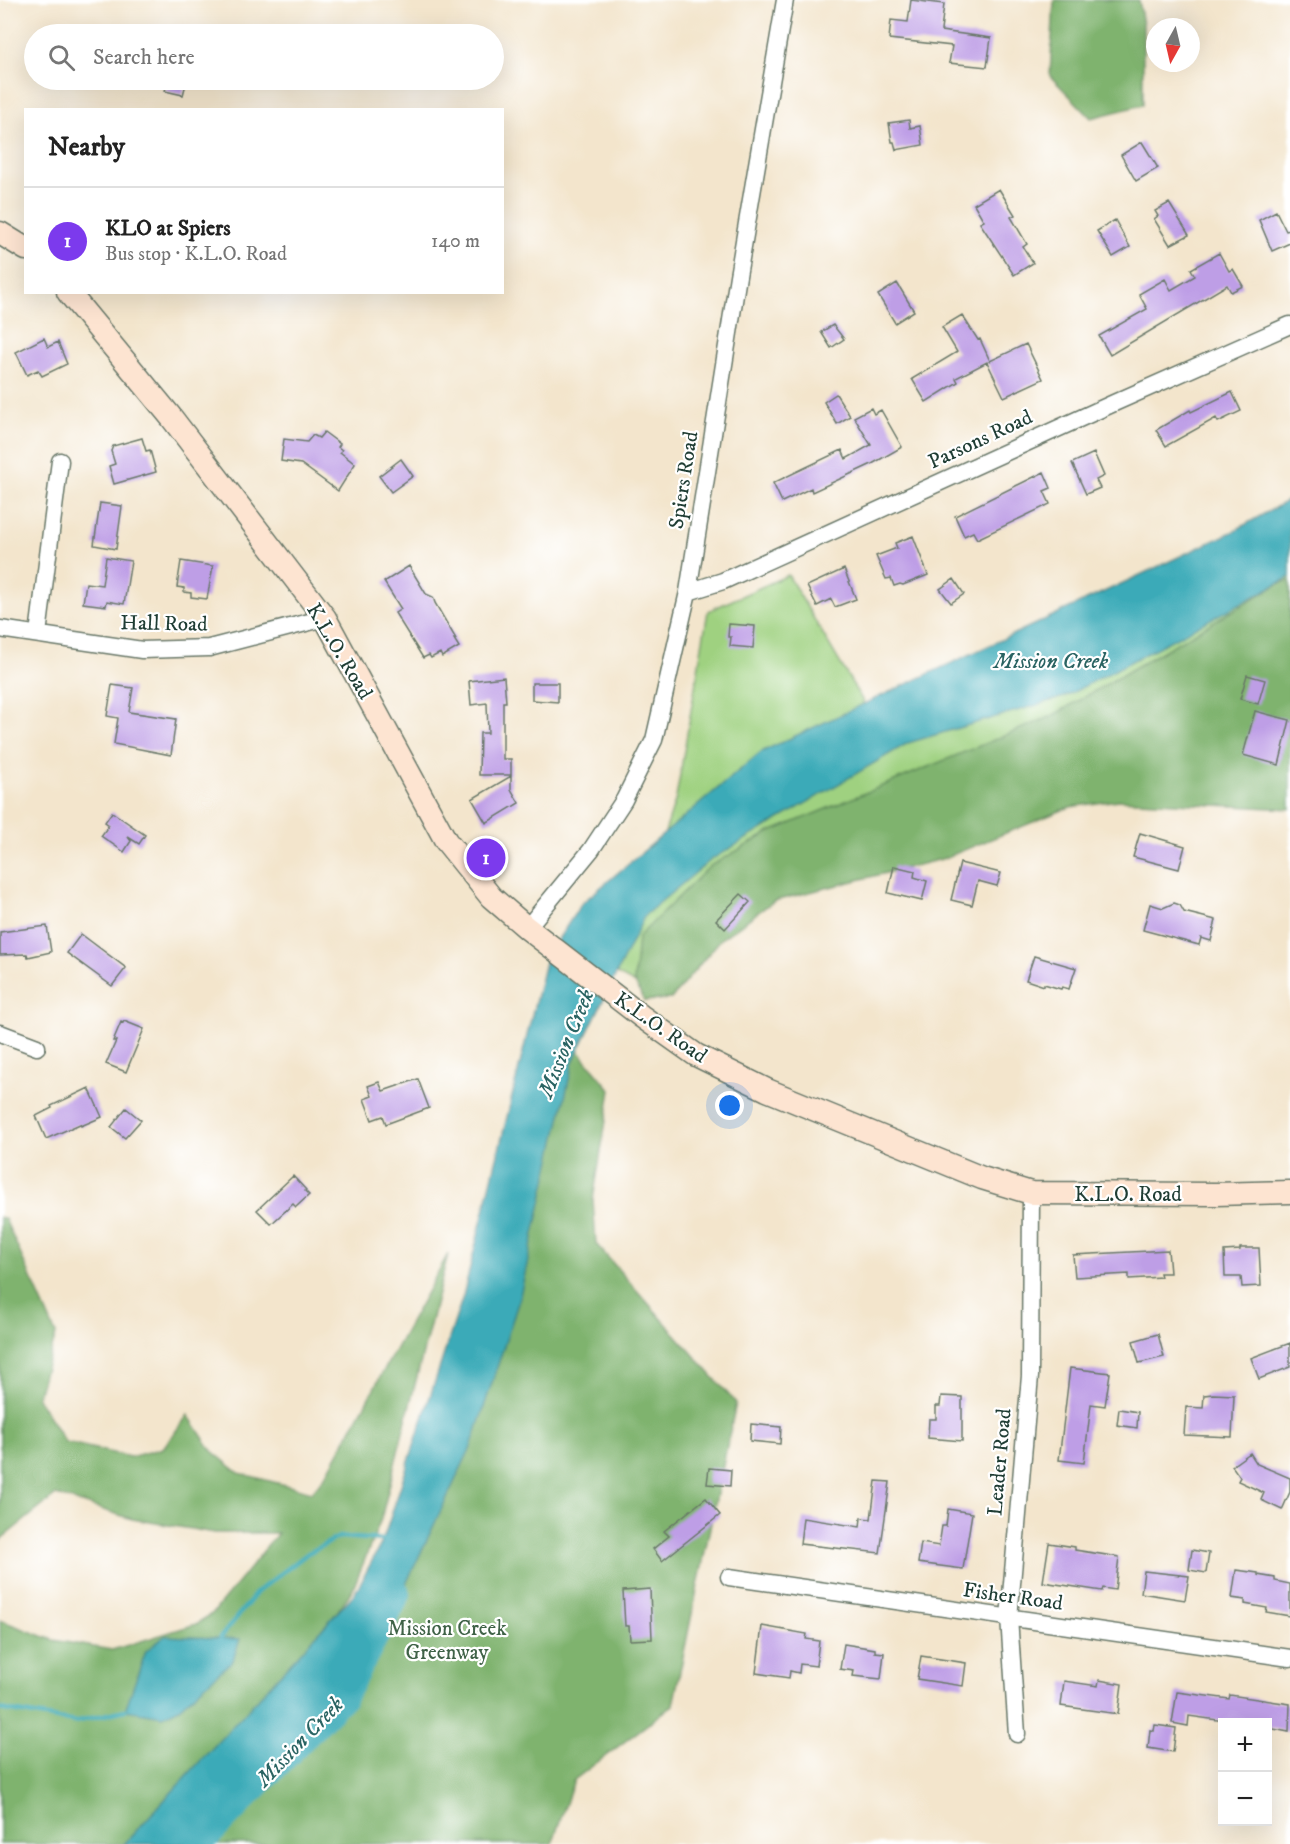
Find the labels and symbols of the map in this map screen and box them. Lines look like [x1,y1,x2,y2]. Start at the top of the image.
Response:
north arrow [1146,18,1200,72]
street label: Parsons Road [924,404,1037,475]
street label: Spiers Road [663,429,705,531]
street label: K.L.O. Road [300,599,378,705]
street label: Hall Road [120,610,208,638]
water label: Mission Creek [992,648,1109,675]
pin: 1 [466,836,506,880]
water label: Mission Creek [532,985,601,1103]
street label: K.L.O. Road [609,986,712,1070]
your location [715,1091,744,1120]
street label: K.L.O. Road [1074,1182,1182,1208]
street label: Leader Road [982,1407,1018,1517]
street label: Fisher Road [961,1577,1065,1617]
park label: Mission Creek Greenway [387,1616,507,1666]
water label: Mission Creek [249,1691,350,1794]

